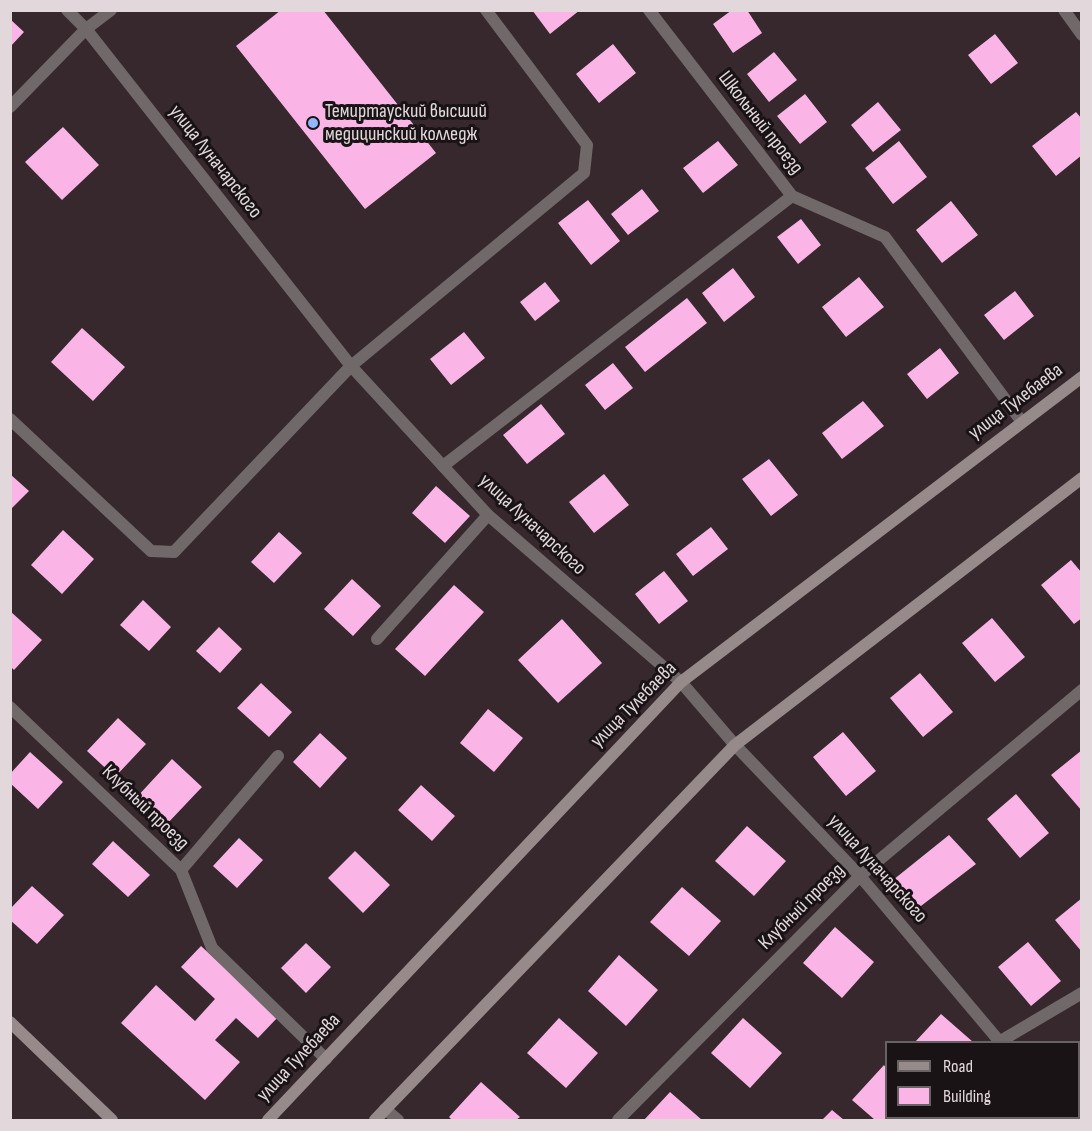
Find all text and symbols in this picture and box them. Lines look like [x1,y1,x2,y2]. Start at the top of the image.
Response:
street label: Школьный проезд [712,67,808,179]
street label: улица Луначарского [163,100,267,224]
place label: Темиртауский высший медицинский колледж [325,100,487,147]
marker: Темиртауский высший медицинский колледж [306,116,320,130]
street label: улица Тулебаева [964,359,1068,445]
street label: улица Луначарского [474,469,590,581]
street label: улица Тулебаева [586,657,682,753]
street label: Клубный проезд [96,760,194,856]
street label: улица Луначарского [822,810,932,928]
street label: Клубный проезд [754,859,850,955]
street label: улица Тулебаева [252,1009,346,1107]
legend [885,1041,1080,1119]
text: Road [943,1056,973,1077]
text: Building [943,1086,991,1107]

